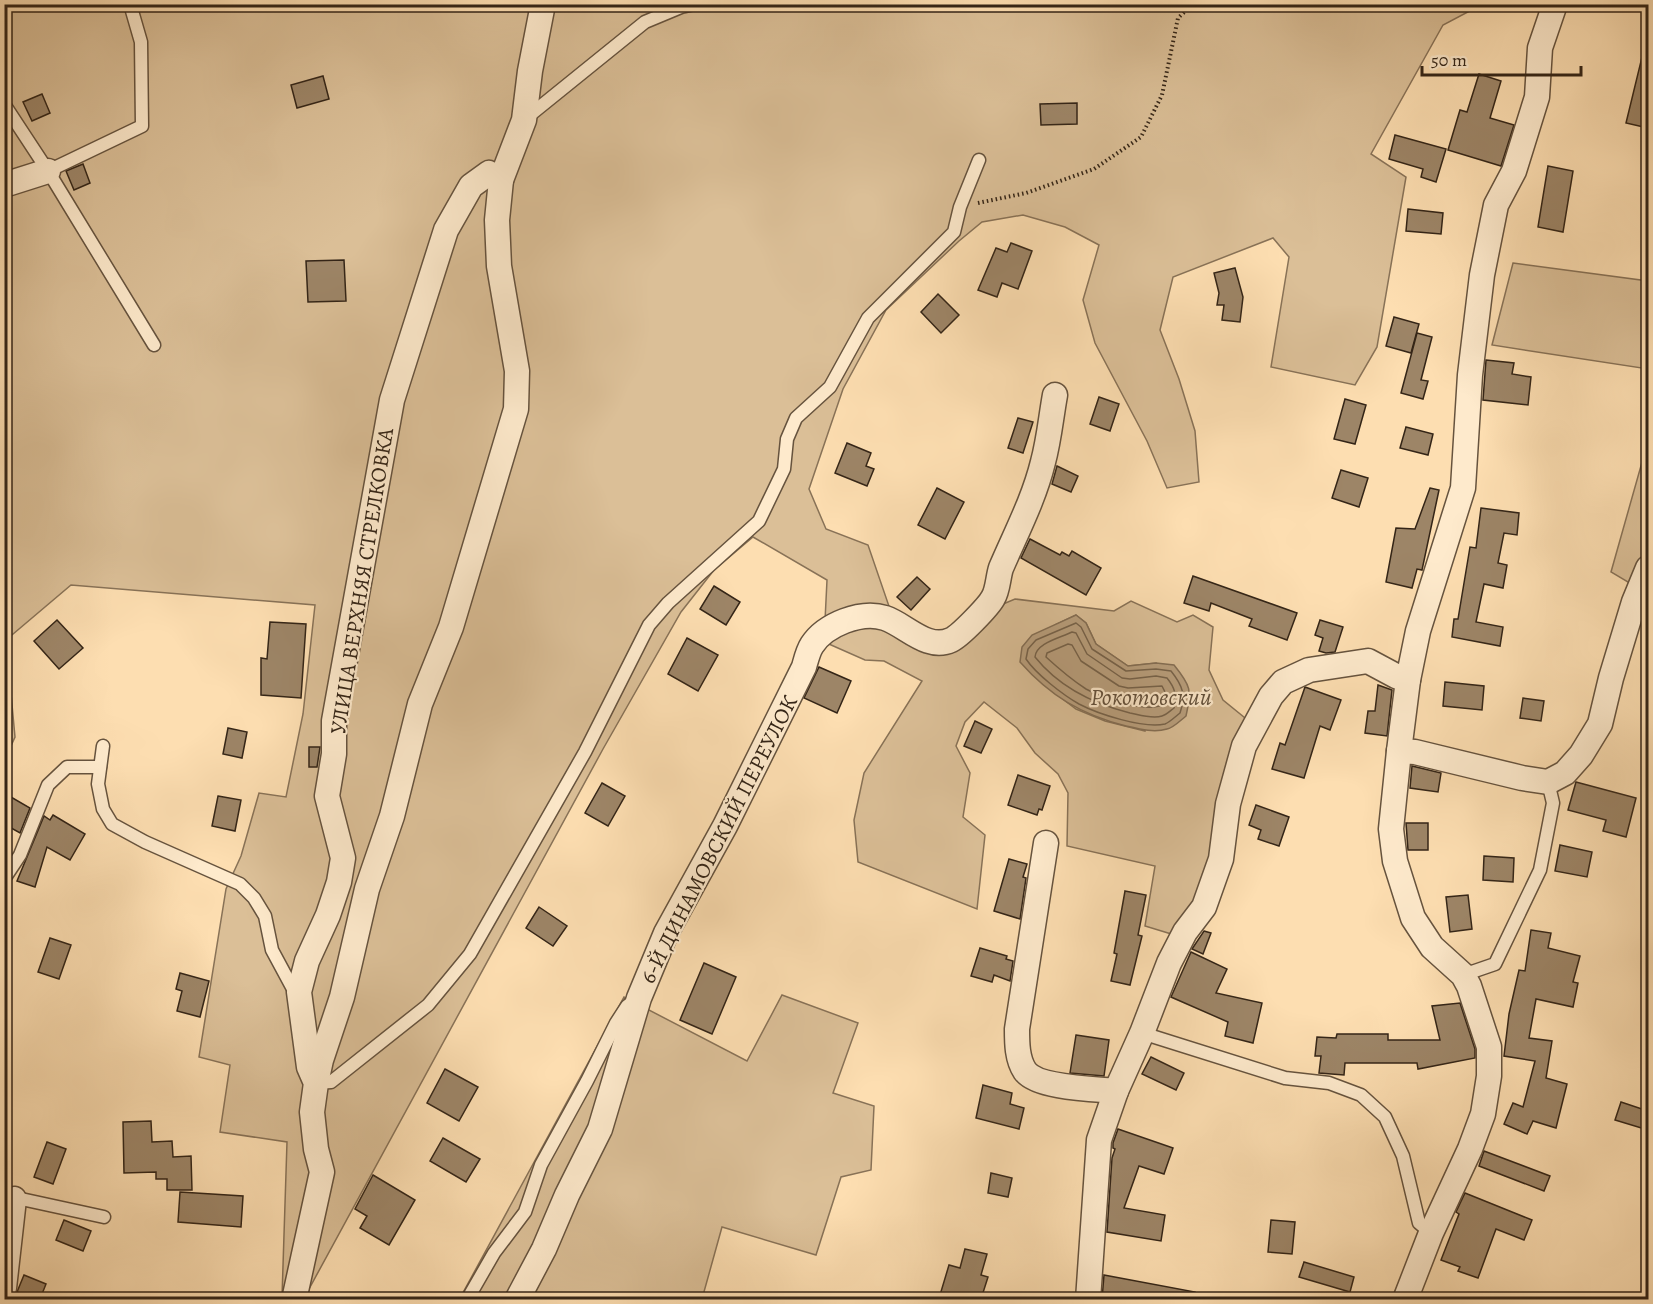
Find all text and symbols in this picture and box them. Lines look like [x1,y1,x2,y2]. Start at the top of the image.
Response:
scale bar [1422,39,1581,77]
text: 50 m [1431,48,1467,72]
street label: УЛИЦА ВЕРХНЯЯ СТРЕЛКОВКА [323,425,401,737]
water label: Рокотовский [1090,681,1212,713]
street label: 6-Й ДИНАМОВСКИЙ ПЕРЕУЛОК [633,690,805,989]

